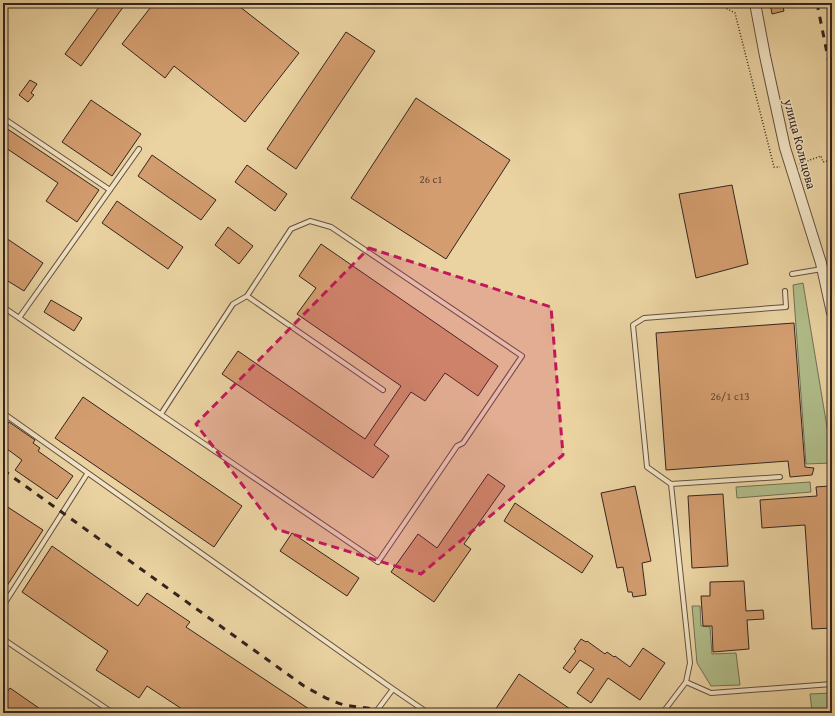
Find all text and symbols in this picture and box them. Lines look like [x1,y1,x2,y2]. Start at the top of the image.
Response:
street label: улица Кольцова [779,96,821,192]
house number: 26 с1 [419,171,443,187]
house number: 26/1 с13 [711,388,749,404]

